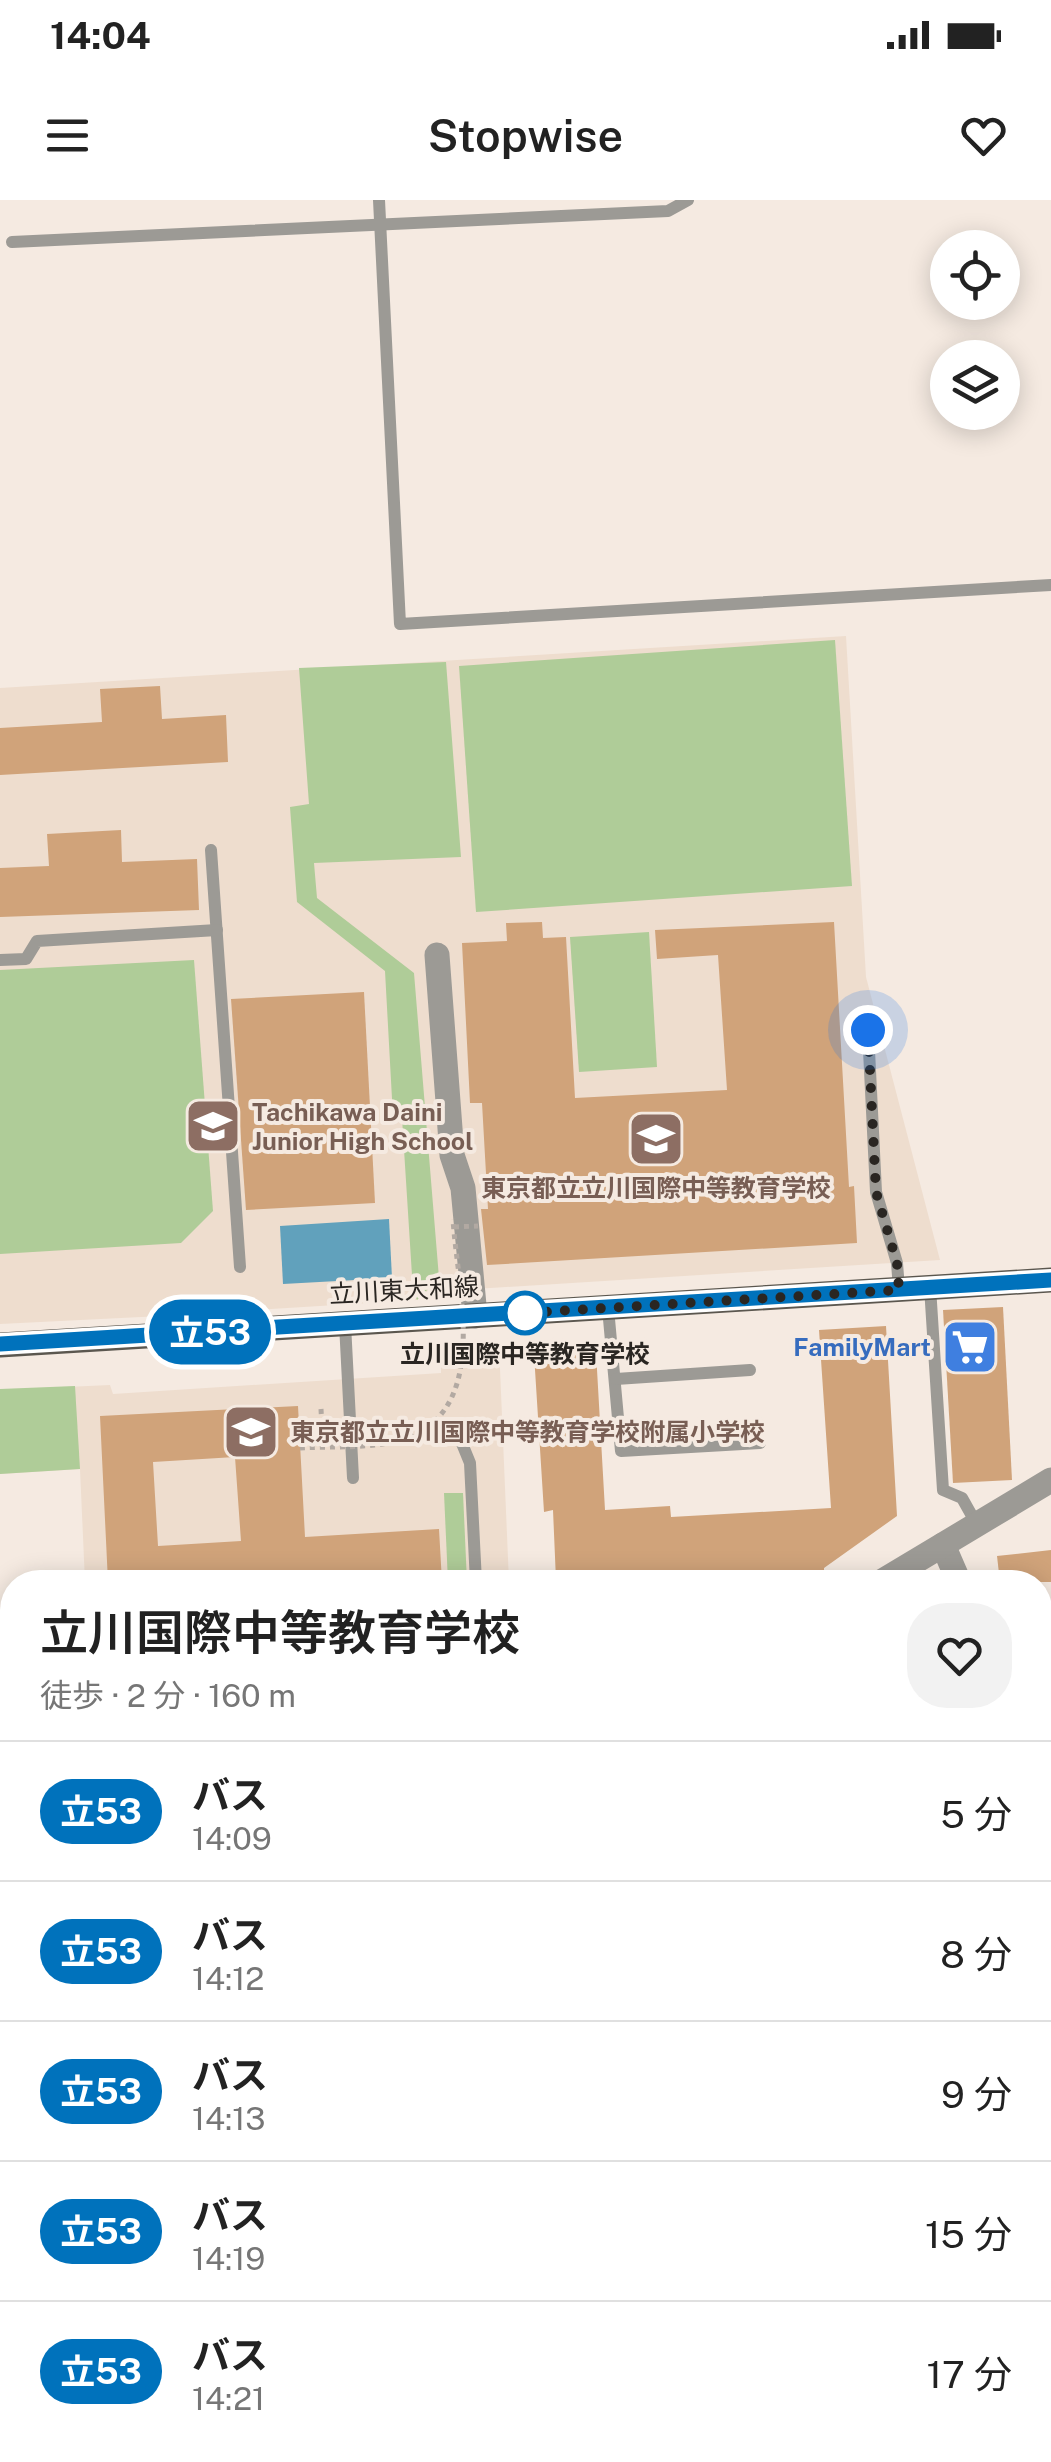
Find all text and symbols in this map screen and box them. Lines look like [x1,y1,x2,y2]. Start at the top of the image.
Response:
text: 14:04 [50,13,151,58]
icon: menu [40,108,95,163]
icon: heart [956,108,1011,163]
text: Stopwise [428,109,623,162]
map controls [930,230,1020,430]
button: locate [930,230,1020,320]
button: layers [930,340,1020,430]
your location [843,1005,893,1055]
school or university icon: Tachikawa Daini Junior High School [183,1096,243,1156]
place label: Tachikawa Daini Junior High School [252,1097,473,1156]
school or university icon: 東京都立立川国際中等教育学校 [626,1109,686,1169]
place label: 東京都立立川国際中等教育学校 [481,1173,831,1203]
street label: 立川東大和線 [328,1271,480,1309]
marker: 立川国際中等教育学校 [504,1292,546,1334]
line badge: 立53 [152,1300,268,1364]
text: 立53 [169,1312,251,1353]
supermarket icon: FamilyMart [940,1317,1000,1377]
place label: FamilyMart [793,1332,931,1362]
place label: 立川国際中等教育学校 [400,1339,650,1369]
school or university icon: 東京都立立川国際中等教育学校附属小学校 [221,1402,281,1462]
place label: 東京都立立川国際中等教育学校附属小学校 [290,1417,765,1447]
button: heart [907,1603,1012,1708]
text: 立川国際中等教育学校 [40,1604,520,1661]
text: 徒歩 · 2 分 · 160 m [40,1677,296,1714]
text: バス [192,1773,268,1818]
text: 立53 [60,1791,142,1832]
text: 5 分 [940,1792,1012,1837]
text: 14:09 [192,1820,272,1857]
text: バス [192,1913,268,1958]
text: 立53 [60,1931,142,1972]
text: 8 分 [940,1932,1012,1977]
text: 14:12 [192,1960,264,1997]
text: バス [192,2053,268,2098]
text: 立53 [60,2071,142,2112]
text: 9 分 [941,2072,1012,2117]
text: 14:13 [192,2100,265,2137]
text: バス [192,2193,268,2238]
text: 立53 [60,2211,142,2252]
text: 15 分 [925,2212,1012,2257]
text: 14:19 [192,2240,265,2277]
text: バス [192,2333,268,2378]
text: 立53 [60,2351,142,2392]
text: 17 分 [926,2352,1012,2397]
text: 14:21 [192,2380,265,2417]

